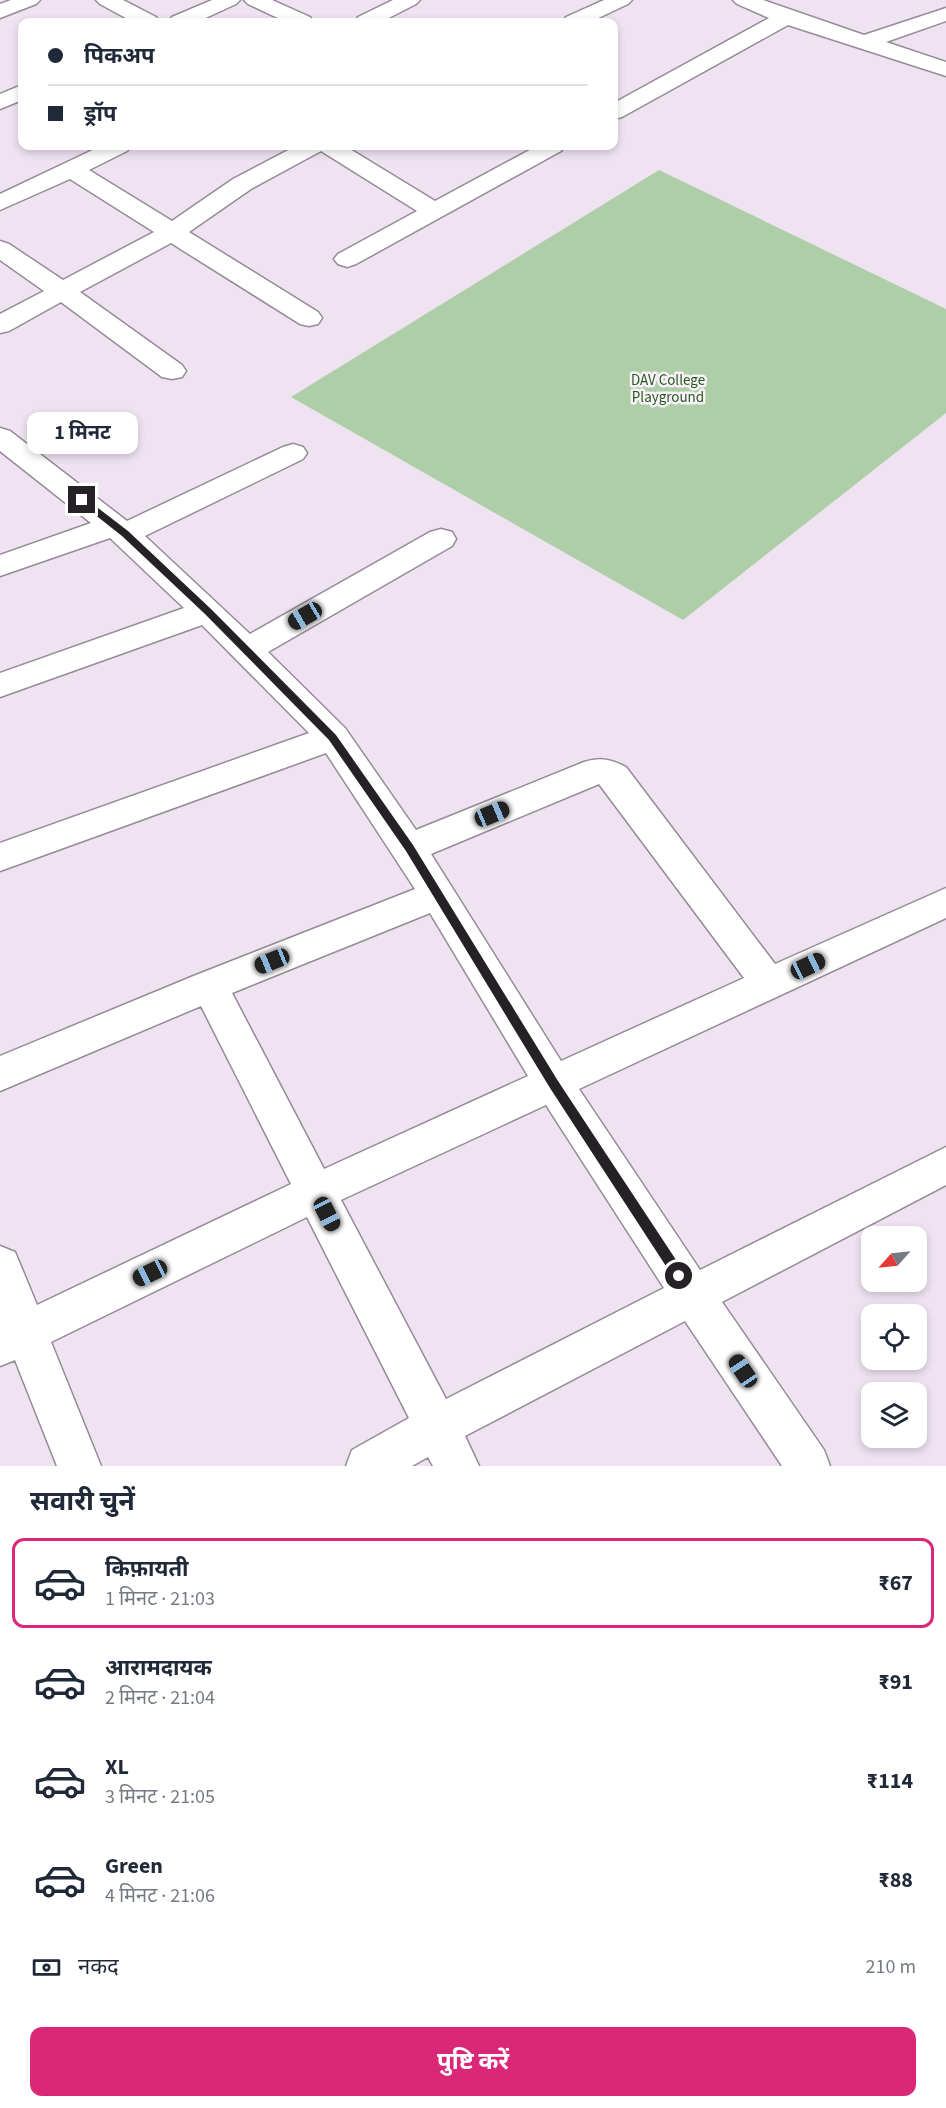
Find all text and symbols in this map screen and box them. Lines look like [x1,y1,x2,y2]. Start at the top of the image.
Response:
text: पिकअप [84,40,155,72]
text: ड्रॉप [84,98,117,130]
park label: DAV College Playground [631,370,705,408]
callout: 1 मिनट [26,413,138,455]
text: 1 मिनट [54,419,111,447]
route end [68,486,95,513]
car [285,599,325,633]
car [472,799,512,829]
car [252,946,292,976]
car [788,950,828,982]
car [311,1194,343,1234]
north arrow [861,1226,927,1292]
map controls [861,1226,927,1448]
car [130,1257,170,1289]
route start [665,1262,692,1289]
button: locate [861,1304,927,1370]
car [725,1351,761,1391]
button: layers [861,1382,927,1448]
text: सवारी चुनें [30,1482,135,1521]
text: किफ़ायती [105,1553,189,1585]
icon: car [33,1556,87,1610]
text: ₹67 [878,1567,913,1599]
text: 1 मिनट · 21:03 [105,1585,215,1613]
text: आरामदायक [105,1652,212,1684]
icon: car [33,1655,87,1709]
text: ₹91 [878,1666,913,1698]
text: 2 मिनट · 21:04 [105,1684,215,1712]
text: XL [105,1751,129,1783]
icon: car [33,1754,87,1808]
text: ₹114 [867,1765,913,1797]
text: 3 मिनट · 21:05 [105,1783,215,1811]
text: Green [105,1850,163,1882]
icon: car [33,1853,87,1907]
text: ₹88 [878,1864,913,1896]
text: 4 मिनट · 21:06 [105,1882,215,1910]
icon: cash [30,1951,63,1984]
text: नकद [78,1951,119,1983]
text: 210 m [866,1953,916,1981]
button: पुष्टि करें [30,2027,916,2096]

